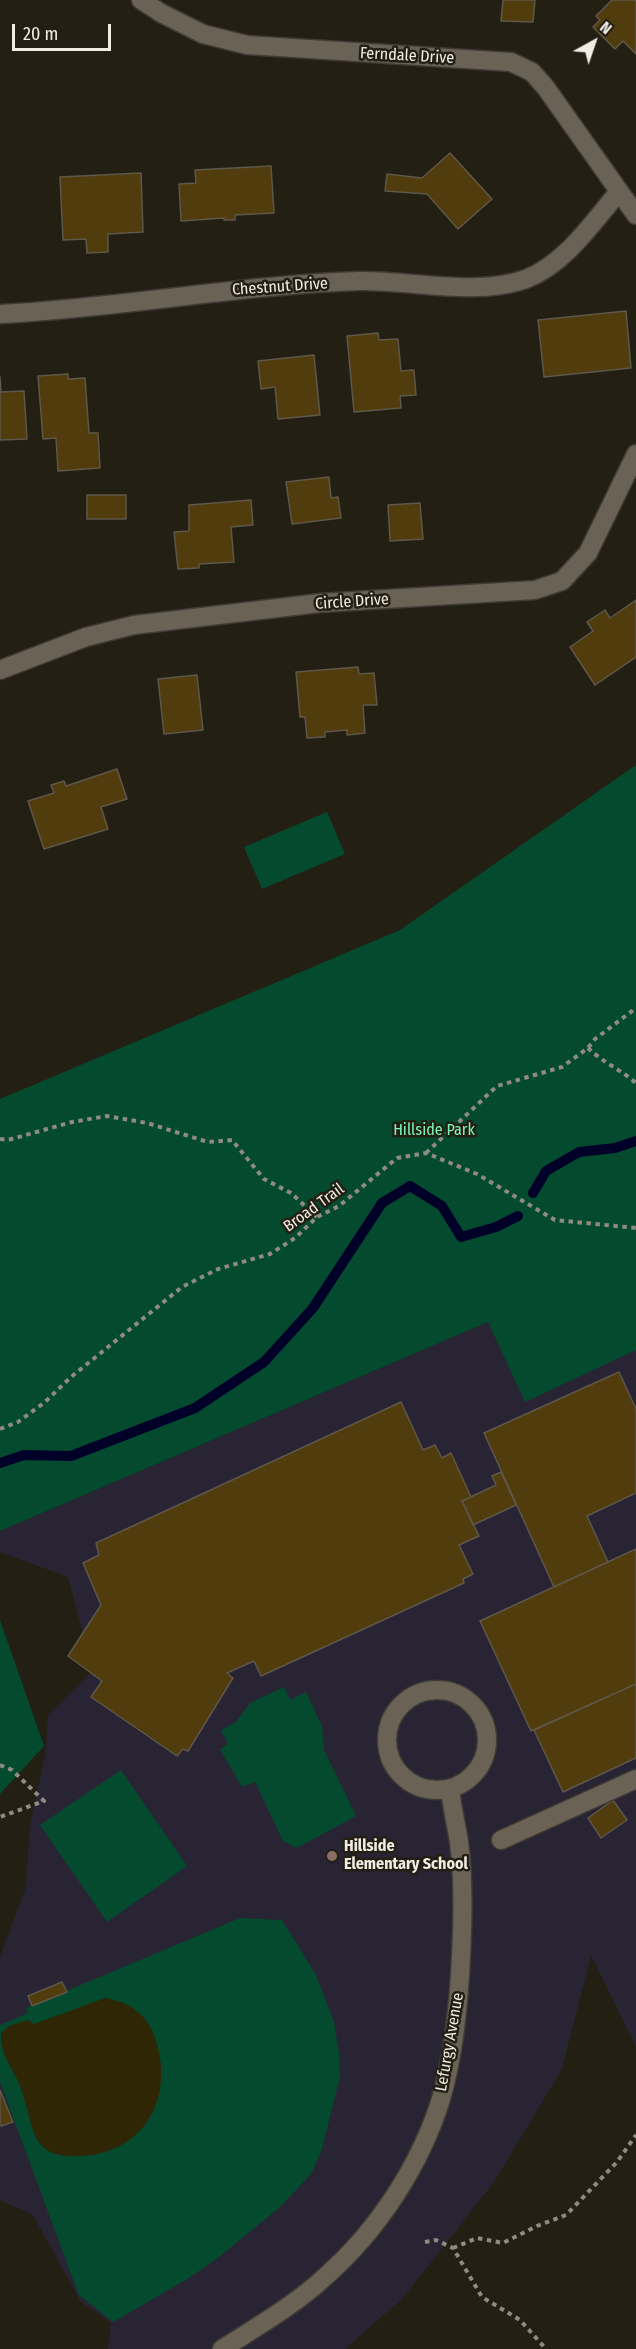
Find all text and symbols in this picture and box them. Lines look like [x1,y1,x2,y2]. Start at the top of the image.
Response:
scale bar [15,12,114,50]
north arrow [564,12,624,72]
text: N [596,17,616,38]
text: 20 m [23,23,58,45]
street label: Ferndale Drive [359,44,455,68]
street label: Chestnut Drive [231,274,329,300]
street label: Circle Drive [315,590,389,614]
park label: Hillside Park [393,1121,475,1141]
street label: Broad Trail [280,1180,348,1236]
place label: Hillside Elementary School [344,1837,468,1875]
marker: Hillside Elementary School [325,1849,339,1863]
street label: Lefurgy Avenue [432,1991,468,2093]

